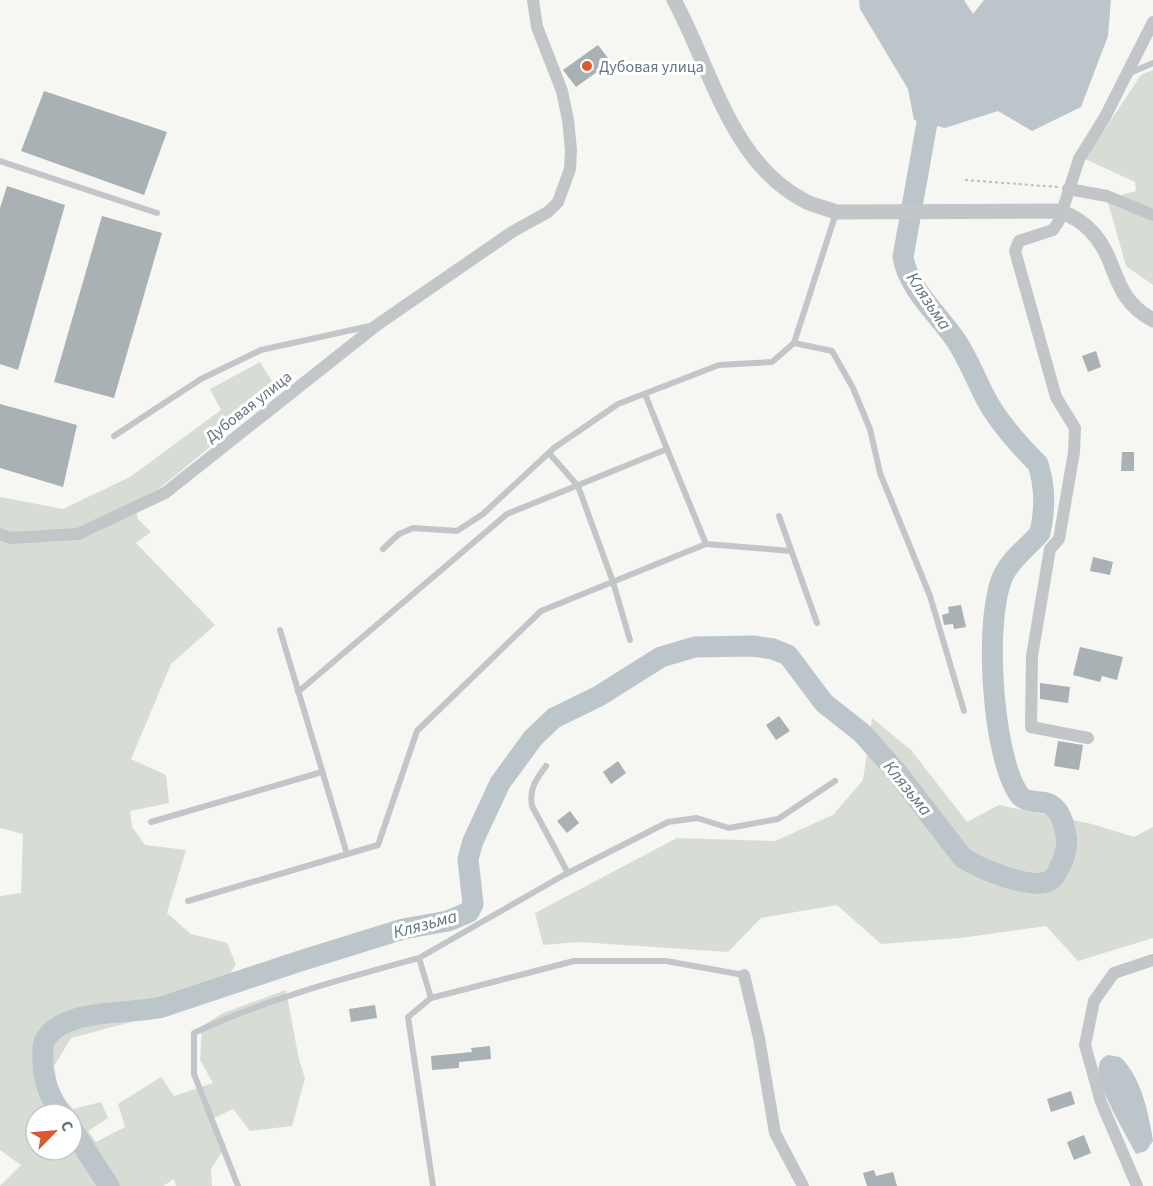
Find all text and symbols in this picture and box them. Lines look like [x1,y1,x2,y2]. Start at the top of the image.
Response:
place label: Дубовая улица [599,56,704,78]
marker: Дубовая улица [580,59,594,73]
water label: Клязьма [900,267,957,336]
street label: Дубовая улица [201,366,297,448]
water label: Клязьма [877,755,938,822]
water label: Клязьма [390,904,460,945]
north arrow [24,1102,84,1162]
text: С [55,1117,79,1135]

